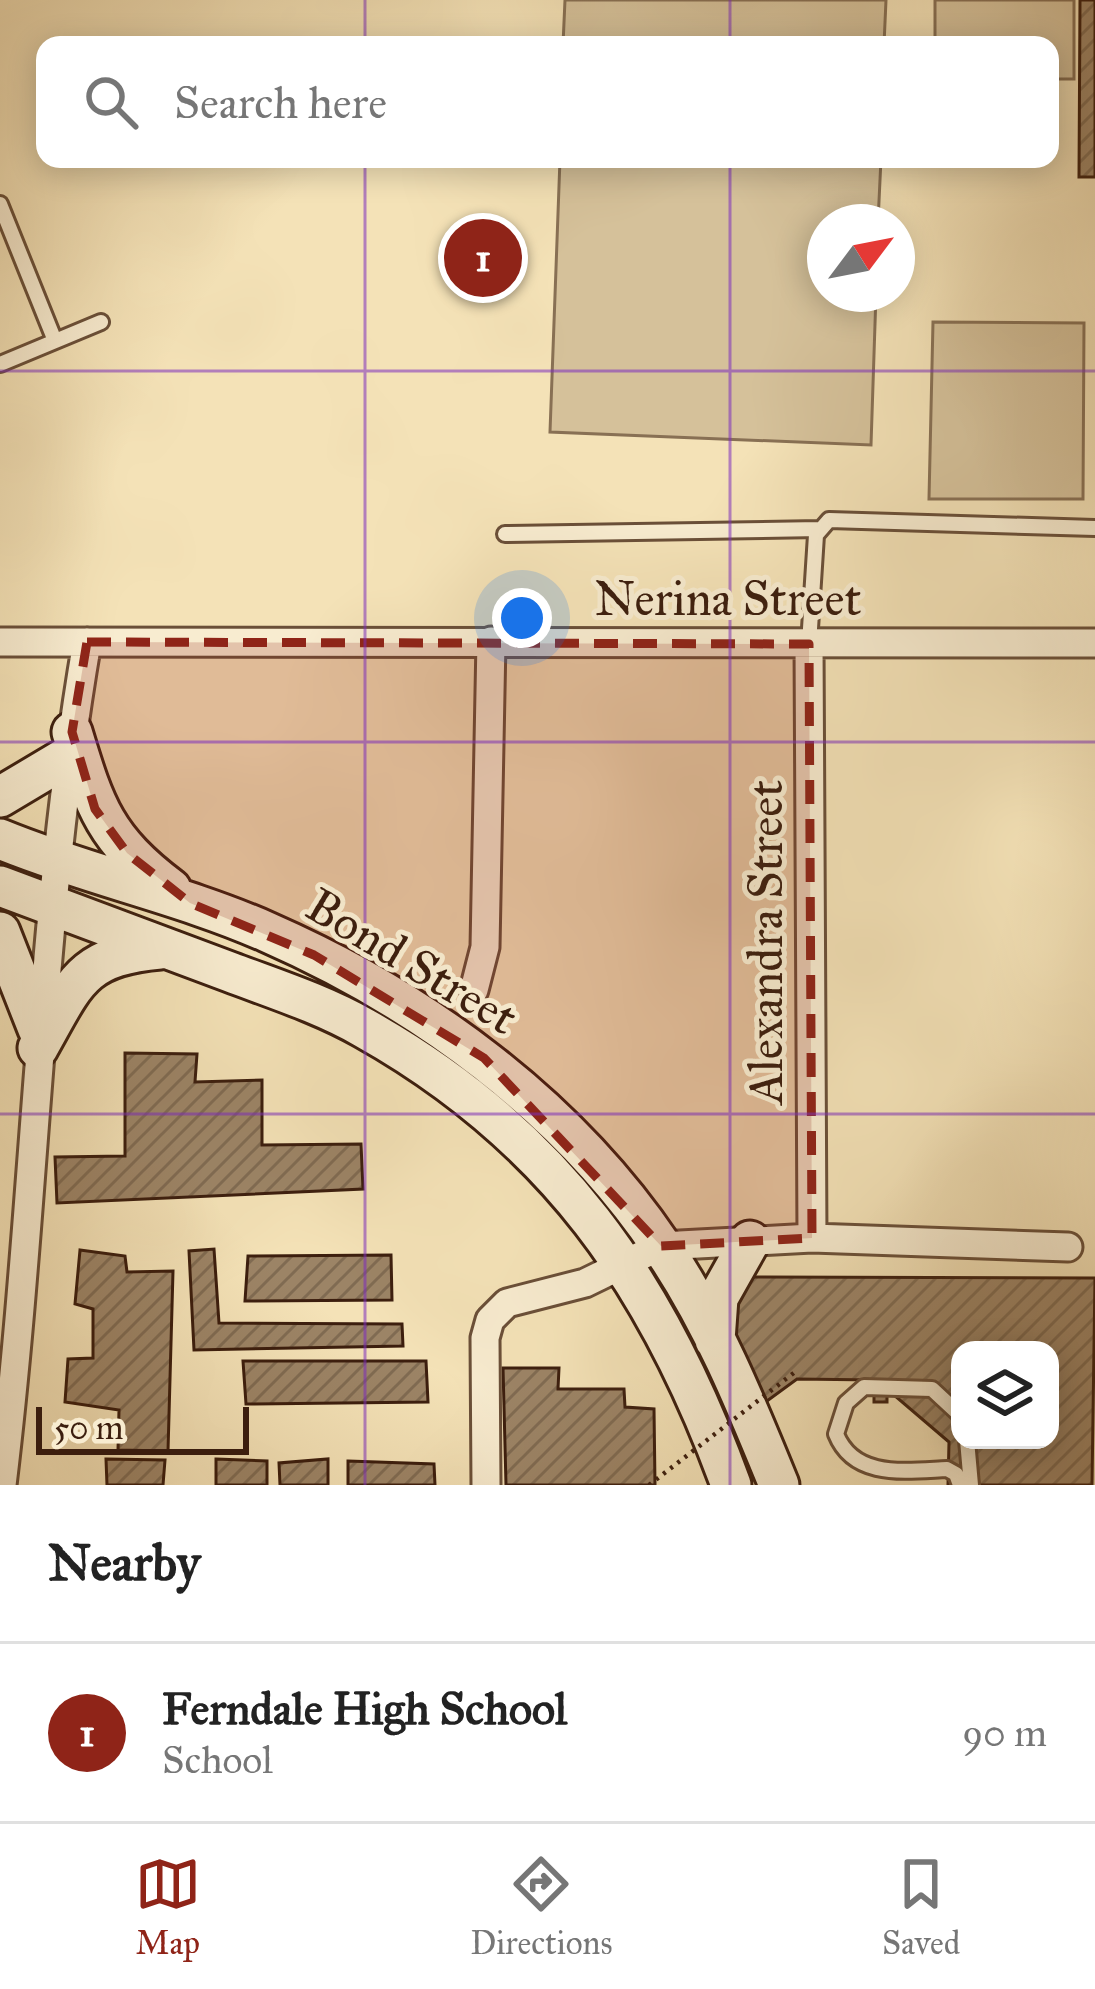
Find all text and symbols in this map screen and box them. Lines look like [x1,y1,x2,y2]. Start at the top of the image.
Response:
search box [36,36,1059,168]
icon: search [78,69,144,135]
text: Search here [174,75,387,130]
north arrow [807,204,915,312]
pin: 1 [444,213,522,303]
street label: Nerina Street [595,569,861,628]
your location [492,588,552,648]
street label: Alexandra Street [736,780,795,1106]
street label: Bond Street [296,875,528,1047]
map controls [951,1341,1059,1449]
button: layers [951,1341,1059,1449]
scale bar [36,1401,249,1454]
text: 50 m [54,1408,123,1448]
text: Nearby [48,1532,200,1594]
text: Ferndale High School [162,1681,567,1736]
text: 1 [79,1709,95,1757]
text: 90 m [962,1709,1047,1757]
text: School [162,1736,273,1784]
tab: Map [135,1851,201,1963]
tab: Directions [470,1851,612,1963]
tab: Saved [882,1851,960,1963]

